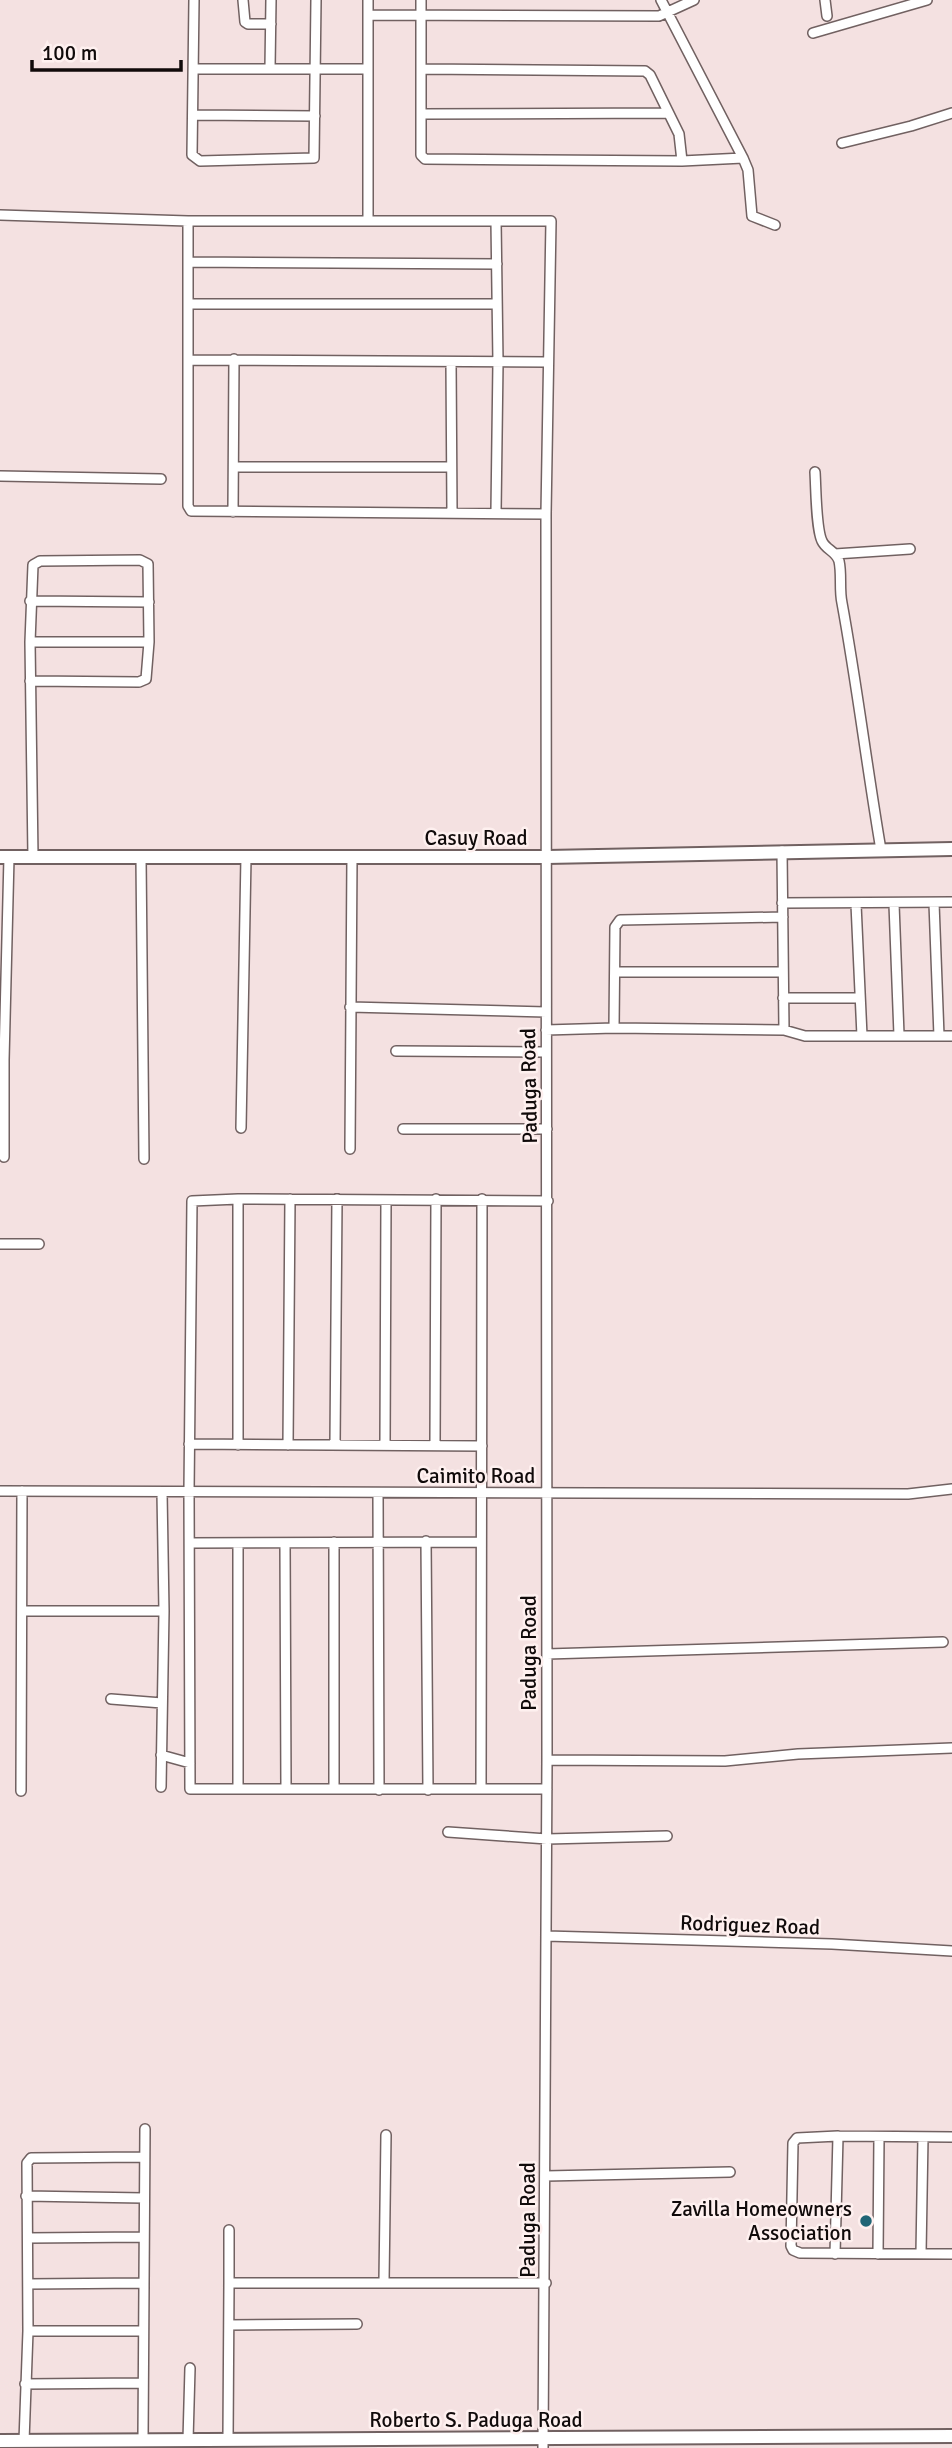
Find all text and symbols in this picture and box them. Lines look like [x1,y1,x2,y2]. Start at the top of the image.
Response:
scale bar [32,28,180,72]
text: 100 m [42,40,97,66]
street label: Casuy Road [424,825,528,851]
street label: Paduga Road [515,1028,543,1144]
street label: Caimito Road [417,1463,535,1489]
street label: Paduga Road [516,1595,542,1711]
street label: Rodriguez Road [680,1910,820,1940]
street label: Paduga Road [515,2162,541,2278]
place label: Zavilla Homeowners Association [671,2196,852,2246]
marker: Zavilla Homeowners Association [858,2213,874,2229]
street label: Roberto S. Paduga Road [369,2407,583,2433]

